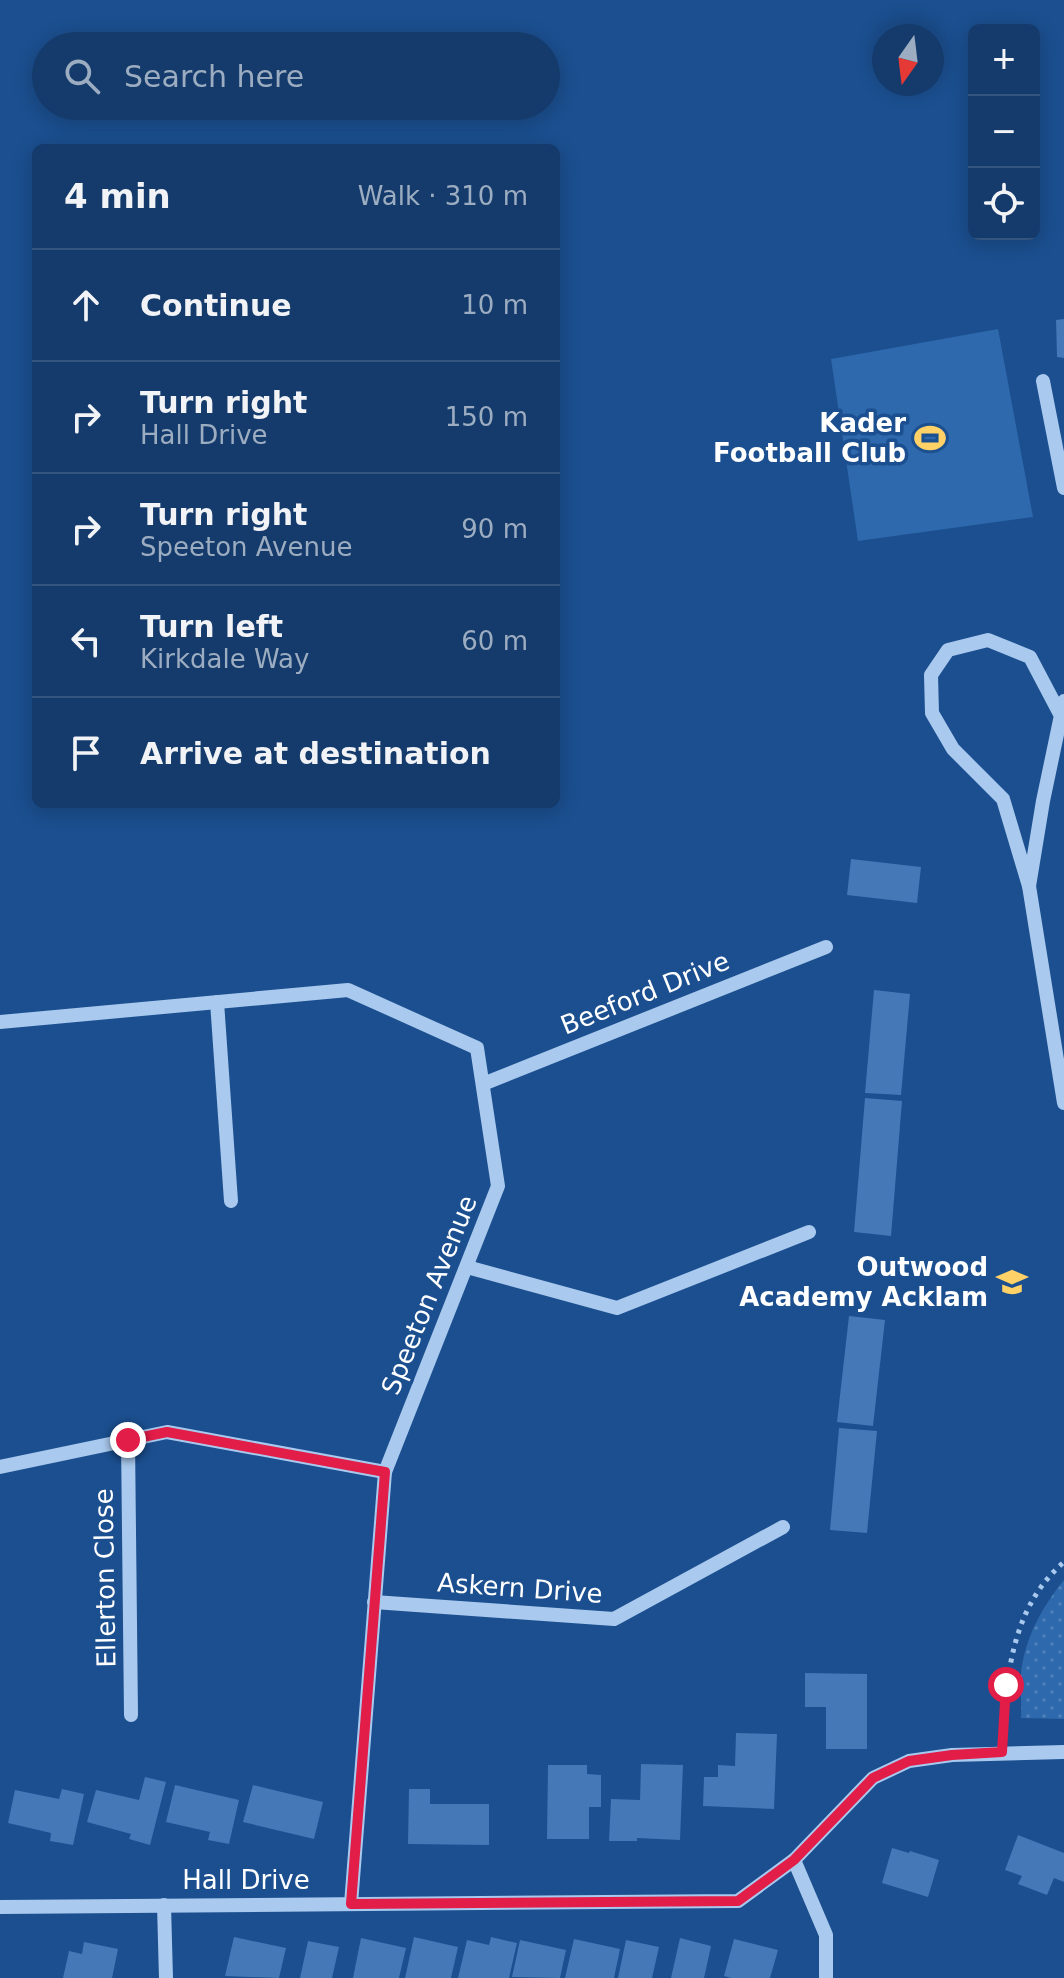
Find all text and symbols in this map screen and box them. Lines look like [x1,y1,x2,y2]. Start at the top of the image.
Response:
north arrow [872,24,944,96]
map controls [968,24,1040,240]
button: + [968,24,1040,96]
search box [32,32,560,120]
icon: search [60,54,104,98]
text: Search here [124,59,304,94]
button: − [968,96,1040,168]
button: locate [968,168,1040,240]
text: 4 min [64,176,171,216]
text: Walk · 310 m [358,181,528,211]
icon: ahead [64,283,108,327]
text: Continue [140,288,292,323]
text: 10 m [461,290,528,320]
text: Turn right [140,385,307,420]
icon: right [64,395,108,439]
text: 150 m [445,402,528,432]
place label: Kader Football Club [713,408,906,468]
text: Hall Drive [140,420,268,450]
sports icon: Kader Football Club [913,421,947,455]
text: Turn right [140,497,307,532]
icon: right [64,507,108,551]
text: 90 m [461,514,528,544]
text: Speeton Avenue [140,532,352,562]
text: Turn left [140,609,283,644]
icon: left [64,619,108,663]
text: 60 m [461,626,528,656]
text: Kirkdale Way [140,644,309,674]
icon: arrive [64,731,108,775]
text: Arrive at destination [140,736,491,771]
street label: Beeford Drive [556,946,734,1040]
street label: Speeton Avenue [375,1191,483,1399]
place label: Outwood Academy Acklam [739,1252,988,1312]
school or university icon: Outwood Academy Acklam [995,1265,1029,1299]
route end [110,1422,146,1458]
street label: Ellerton Close [88,1488,122,1668]
street label: Askern Drive [436,1567,604,1609]
route start [988,1667,1024,1703]
street label: Hall Drive [182,1865,310,1895]

